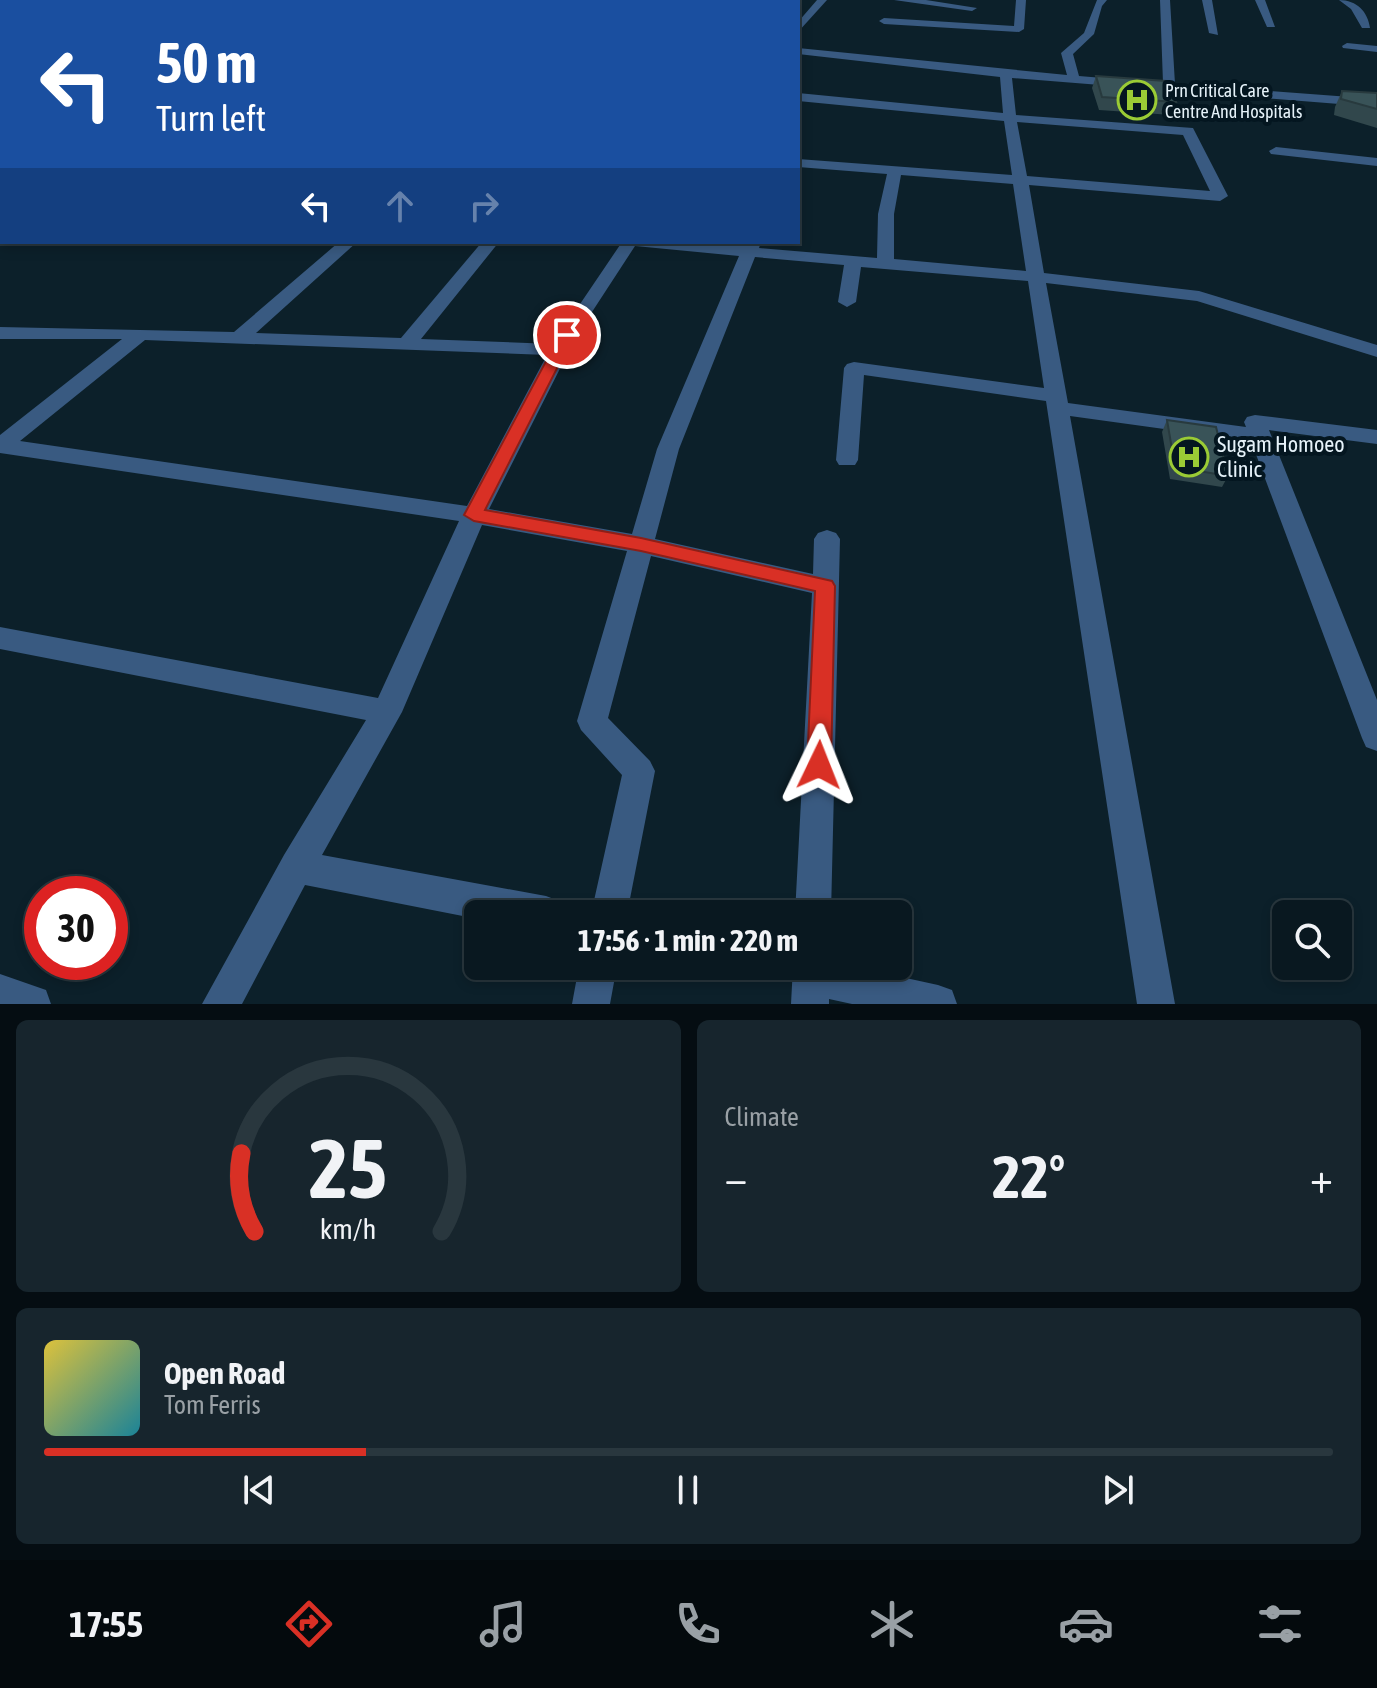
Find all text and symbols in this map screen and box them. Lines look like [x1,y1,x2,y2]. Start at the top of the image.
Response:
text: 50 m [156,31,257,95]
icon: left [24,32,128,136]
hospital icon: Prn Critical Care Centre And Hospitals [1116,79,1158,121]
place label: Prn Critical Care Centre And Hospitals [1165,80,1302,122]
text: Turn left [156,97,266,139]
icon: left [294,184,338,228]
icon: ahead [378,184,422,228]
icon: right [462,184,506,228]
pin [533,301,601,369]
icon: arrive [545,313,589,357]
place label: Sugam Homoeo Clinic [1217,431,1345,482]
hospital icon: Sugam Homoeo Clinic [1168,436,1210,478]
position arrow [777,723,861,807]
speed limit sign: 30 [24,876,128,980]
map controls [1272,900,1352,980]
button: search [1272,900,1352,980]
text: 17:56 · 1 min · 220 m [578,923,798,957]
text: Climate [725,1102,799,1132]
text: 25 [309,1120,387,1216]
text: 22° [992,1142,1065,1211]
text: − [725,1152,747,1202]
text: + [1310,1152,1333,1202]
text: km/h [320,1212,377,1245]
text: Open Road [164,1356,285,1390]
text: Tom Ferris [164,1390,261,1420]
icon: previous [237,1468,281,1512]
icon: pause [666,1468,710,1512]
icon: next [1096,1468,1140,1512]
icon: directions [281,1596,337,1652]
icon: music [475,1596,531,1652]
icon: phone [670,1596,726,1652]
icon: climate [864,1596,920,1652]
icon: car [1058,1596,1114,1652]
icon: filters [1252,1596,1308,1652]
text: 17:55 [69,1603,143,1645]

